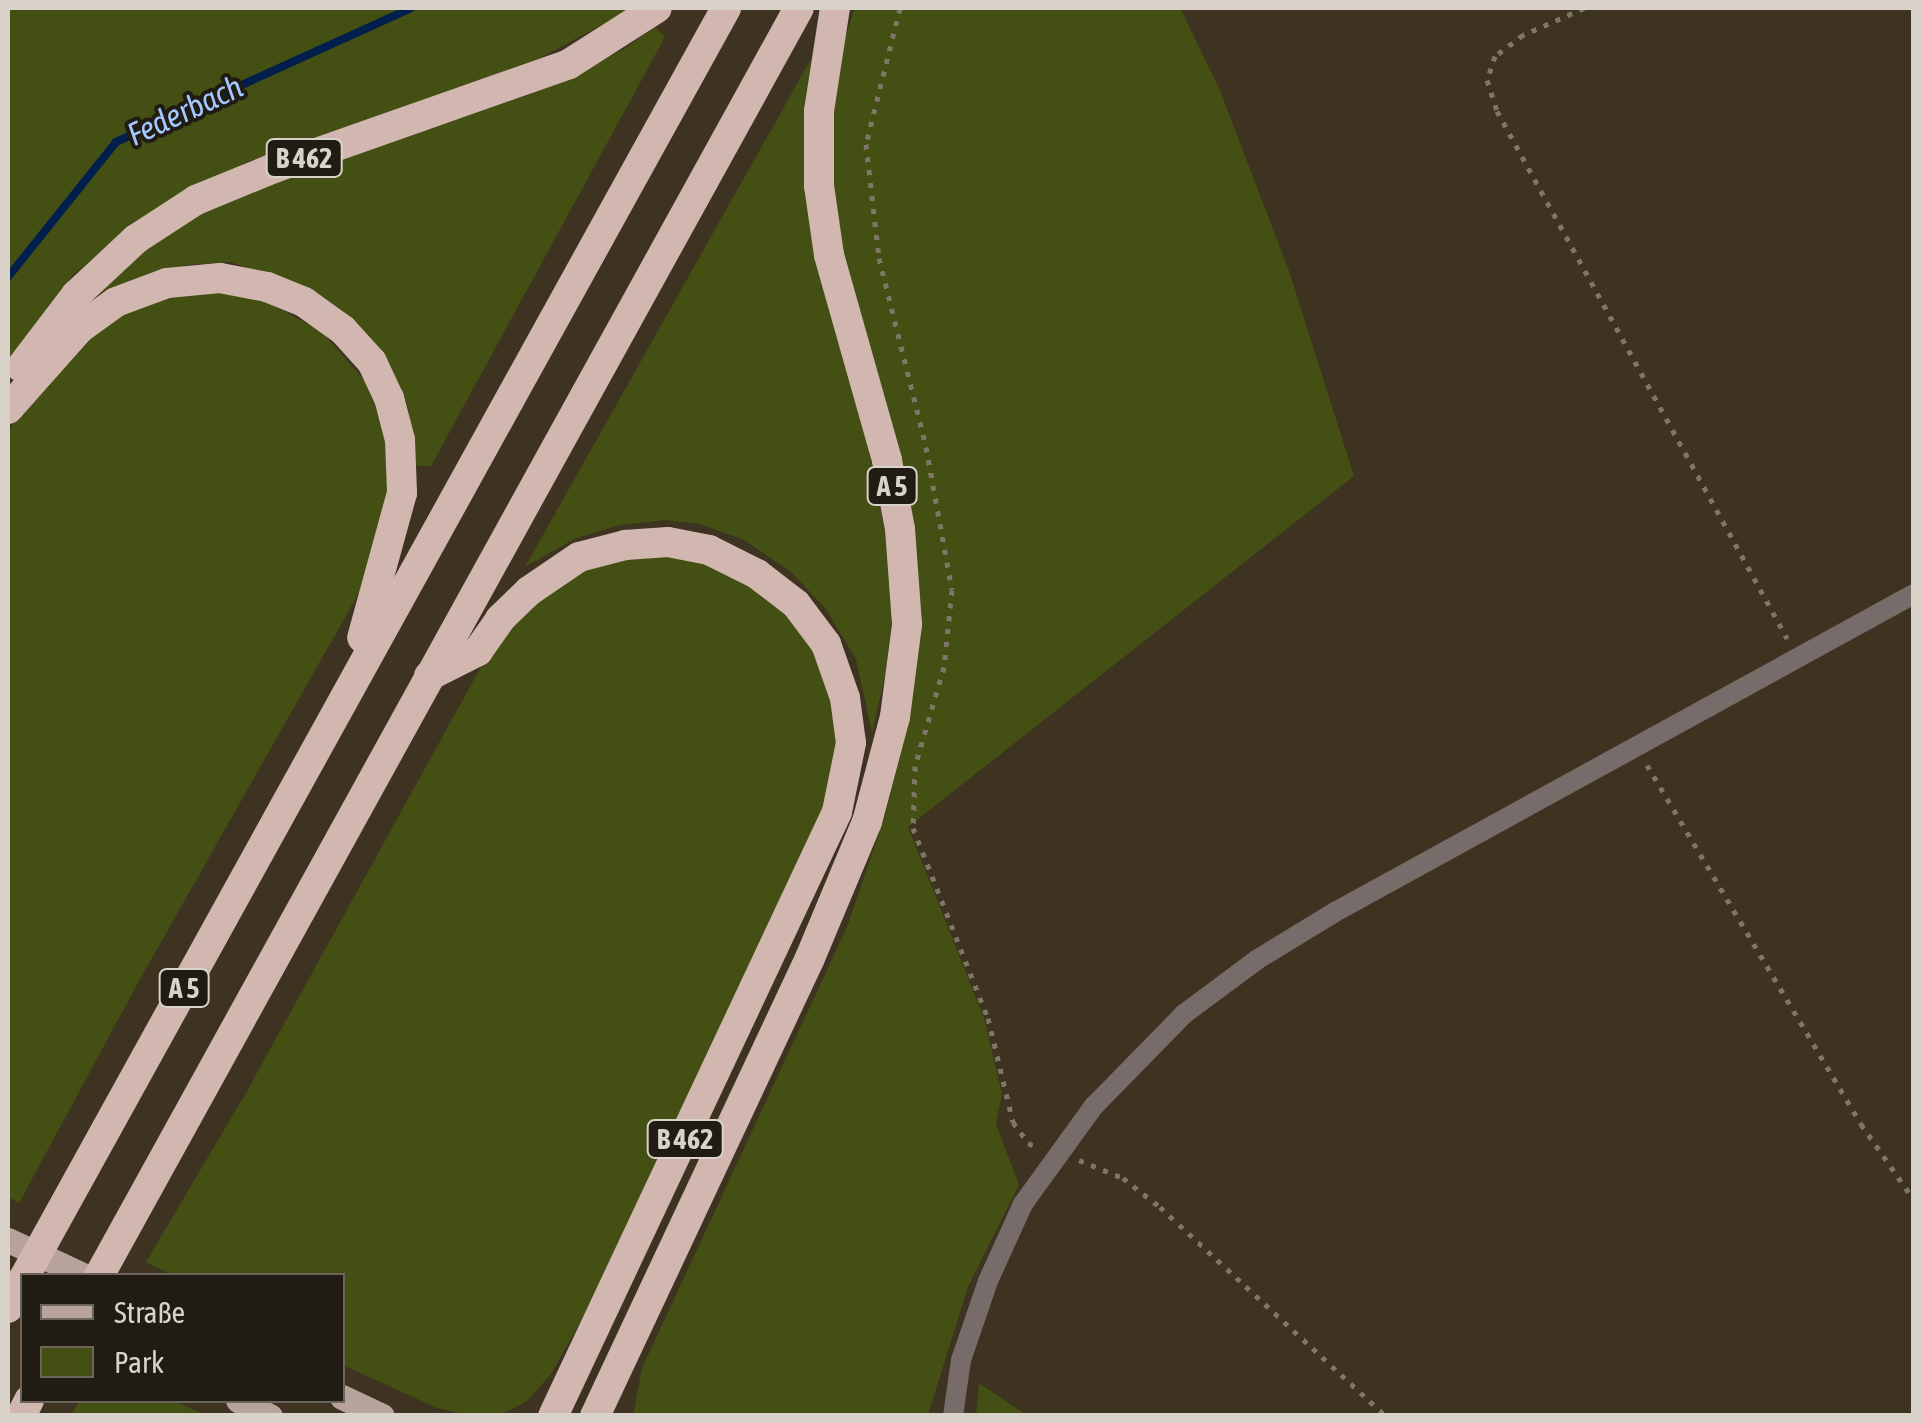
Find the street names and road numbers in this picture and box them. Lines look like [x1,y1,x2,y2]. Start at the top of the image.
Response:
road number: B 462 [264,135,344,181]
road number: A 5 [864,463,920,509]
road number: A 5 [156,965,212,1011]
road number: B 462 [645,1116,725,1162]

